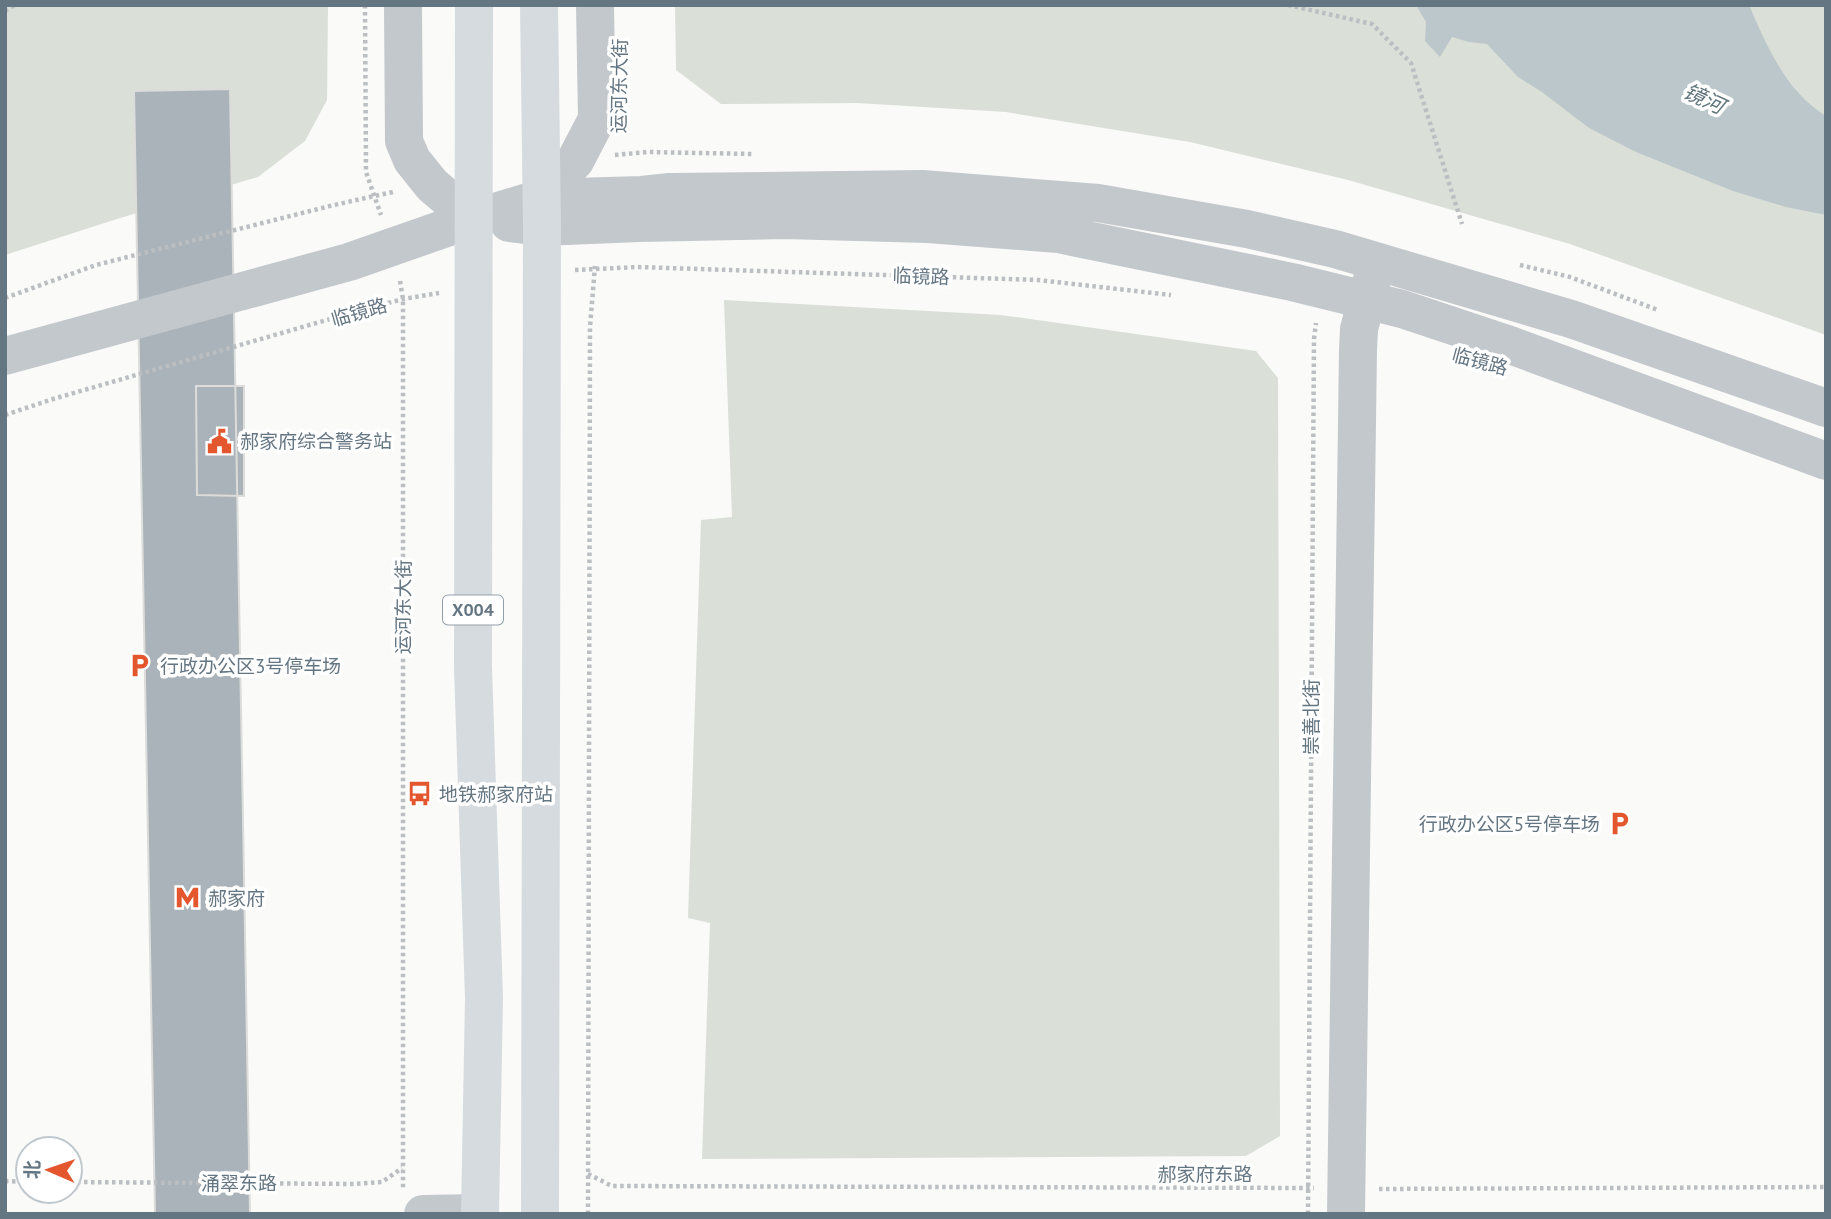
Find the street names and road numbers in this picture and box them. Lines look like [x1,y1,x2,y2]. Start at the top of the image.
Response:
street label: 运河东大街 [606,38,632,134]
street label: 临镜路 [892,263,950,289]
street label: 临镜路 [328,293,390,331]
street label: 临镜路 [1449,342,1511,380]
street label: 运河东大街 [391,559,415,655]
road number: X004 [443,596,503,624]
street label: 崇善北街 [1299,679,1323,755]
street label: 郝家府东路 [1157,1162,1253,1186]
street label: 涌翠东路 [201,1171,277,1195]

